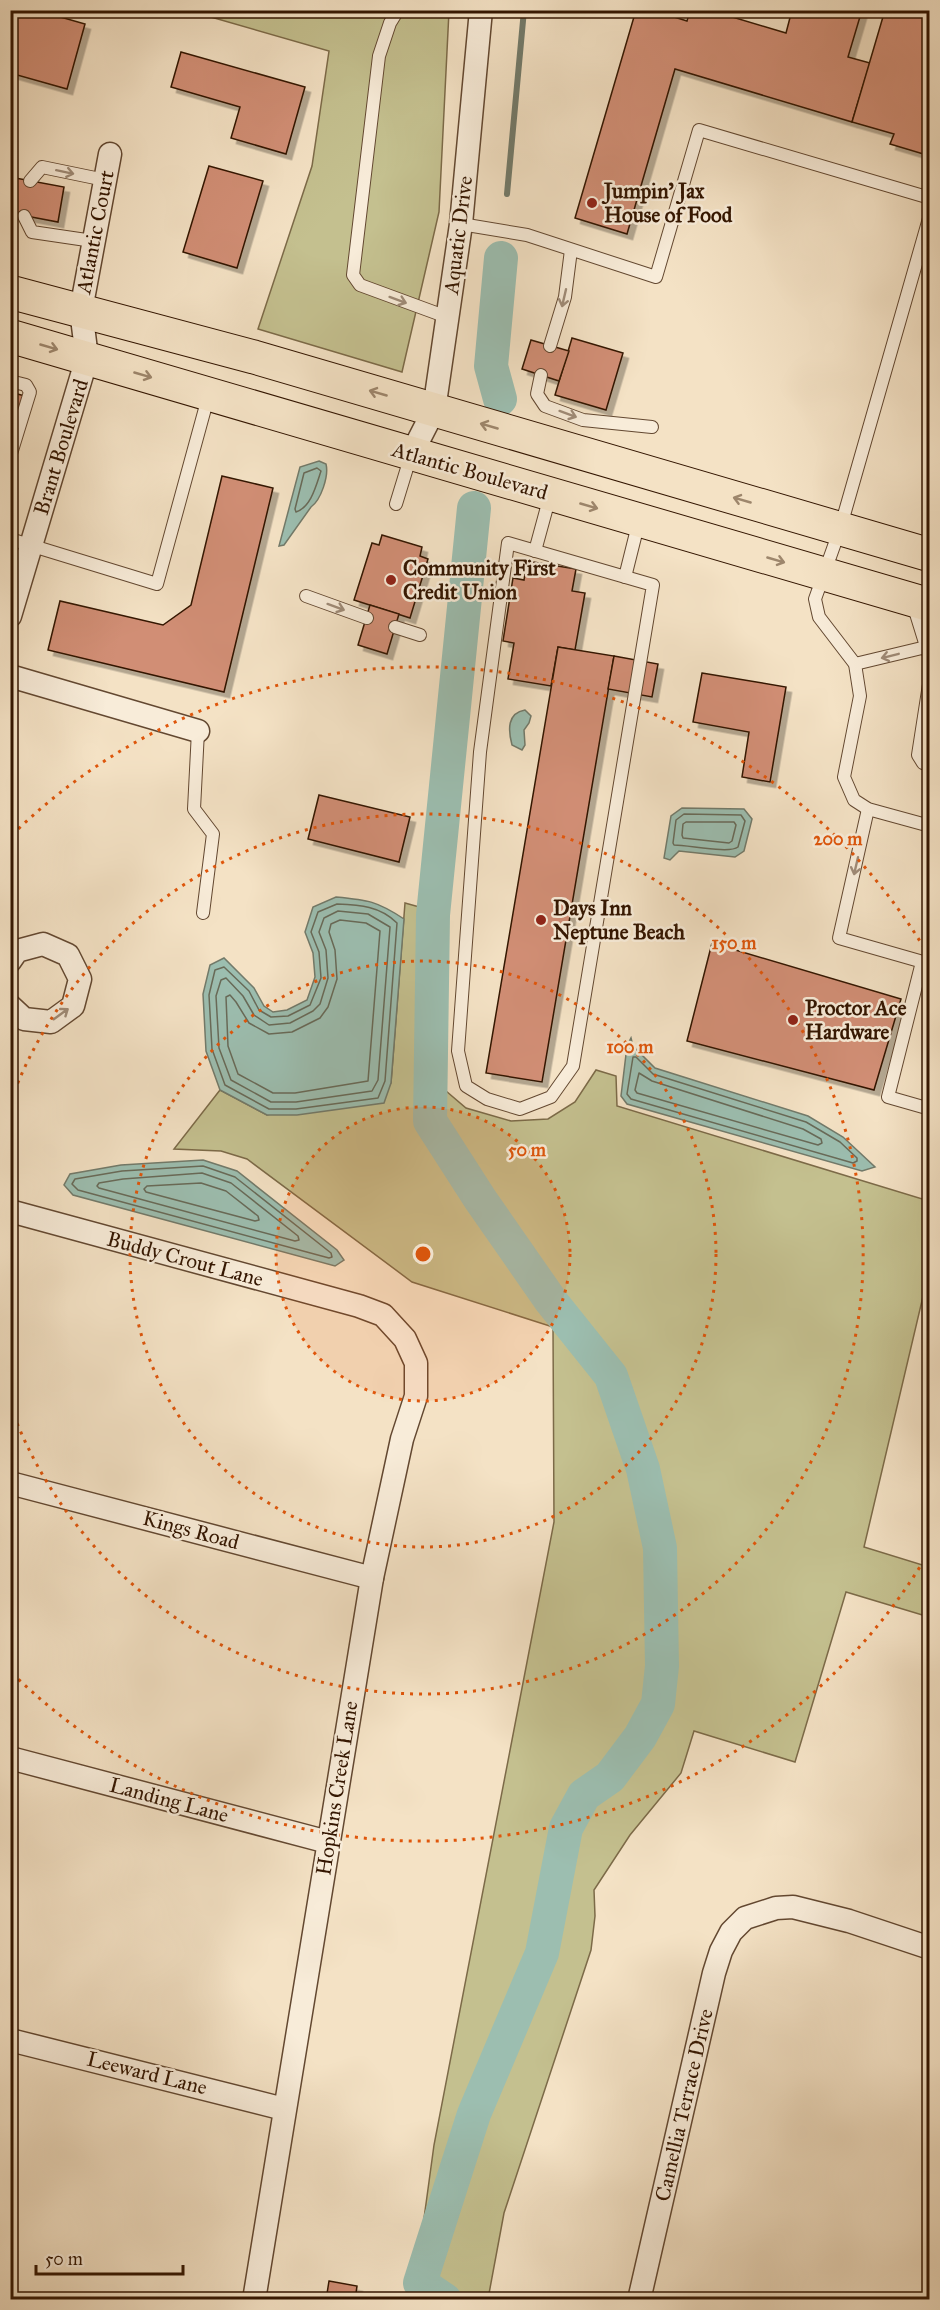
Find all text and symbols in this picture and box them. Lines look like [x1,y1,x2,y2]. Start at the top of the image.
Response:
one-way arrow [54,167,74,178]
street label: Atlantic Court [70,167,120,297]
street label: Aquatic Drive [438,174,478,297]
place label: Jumpin' Jax House of Food [601,178,733,228]
marker: Jumpin' Jax House of Food [585,196,599,210]
one-way arrow [558,288,569,308]
one-way arrow [388,295,407,306]
one-way arrow [39,342,58,353]
one-way arrow [133,370,152,381]
street label: Brant Boulevard [28,375,94,518]
one-way arrow [369,387,388,398]
one-way arrow [558,410,577,421]
one-way arrow [480,420,499,431]
street label: Atlantic Boulevard [388,436,551,506]
one-way arrow [732,494,751,505]
one-way arrow [579,501,598,512]
place label: Community First Credit Union [403,555,556,605]
one-way arrow [766,555,785,566]
marker: Community First Credit Union [384,573,398,587]
one-way arrow [327,602,345,613]
one-way arrow [881,650,900,662]
text: 200 m [814,828,863,850]
one-way arrow [849,856,861,875]
place label: Days Inn Neptune Beach [553,895,685,945]
marker: Days Inn Neptune Beach [534,913,548,927]
text: 150 m [712,932,757,954]
place label: Proctor Ace Hardware [805,995,907,1045]
one-way arrow [53,1008,69,1021]
marker: Proctor Ace Hardware [786,1013,800,1027]
text: 100 m [607,1036,654,1058]
text: 50 m [508,1139,547,1161]
street label: Buddy Crout Lane [104,1226,266,1292]
centre of rings [413,1244,433,1264]
street label: Kings Road [140,1505,242,1555]
street label: Hopkins Creek Lane [310,1699,364,1877]
street label: Landing Lane [107,1772,232,1828]
street label: Camellia Terrace Drive [649,2006,719,2204]
street label: Leeward Lane [84,2046,210,2101]
scale bar [36,2238,183,2276]
text: 50 m [45,2248,83,2270]

